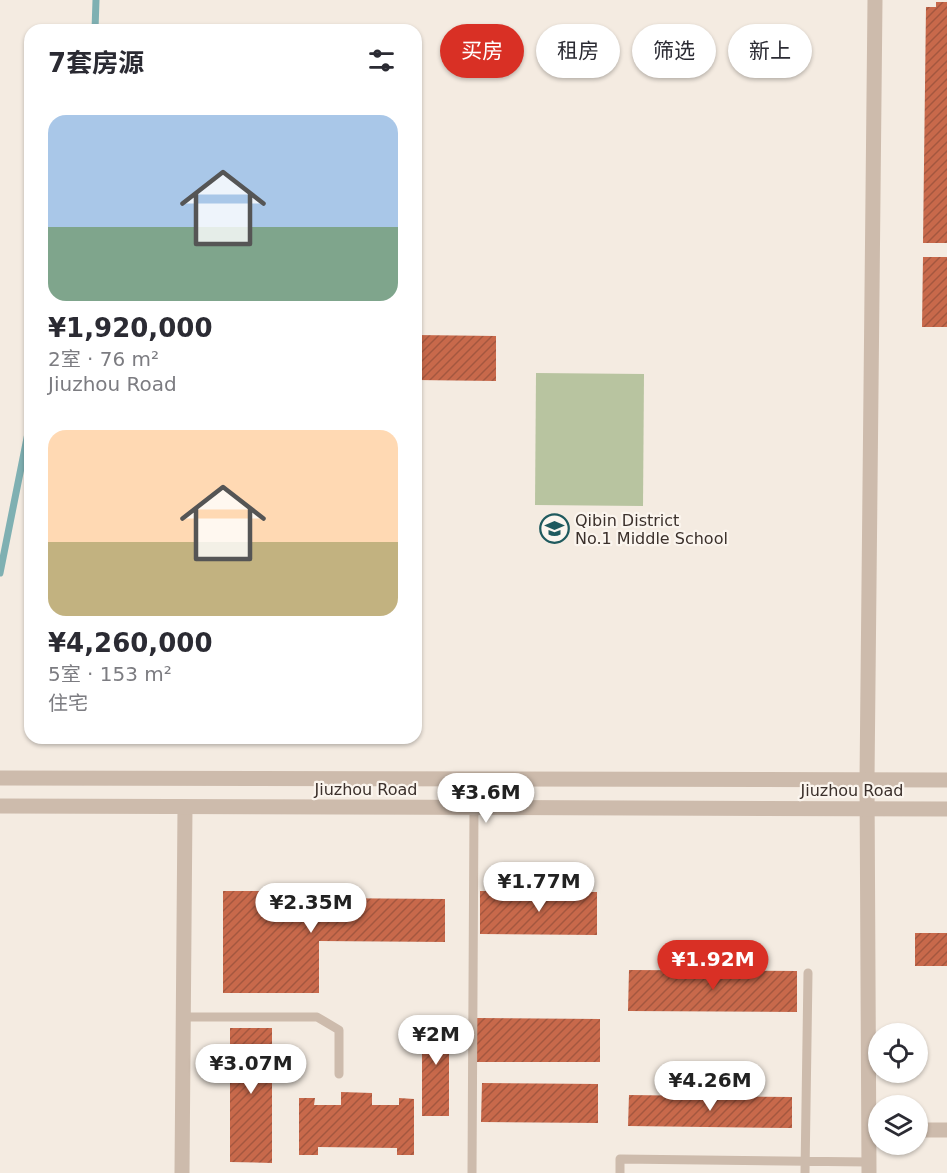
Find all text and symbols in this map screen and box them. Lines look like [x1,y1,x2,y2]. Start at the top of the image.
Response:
chip: 买房 [440,24,524,78]
chip: 租房 [536,24,620,78]
chip: 筛选 [632,24,716,78]
chip: 新上 [728,24,812,78]
icon: filters [365,44,398,77]
text: 7套房源 [48,48,144,78]
icon: home [169,154,277,262]
text: ¥1,920,000 [48,313,212,343]
text: 2室 · 76 m² [48,347,159,371]
text: Jiuzhou Road [48,372,177,396]
icon: home [169,469,277,577]
place label: Qibin District No.1 Middle School [575,511,728,548]
school or university icon: Qibin District No.1 Middle School [538,513,570,545]
text: ¥4,260,000 [48,628,212,658]
text: 5室 · 153 m² [48,662,172,686]
text: 住宅 [48,691,88,715]
pin: ¥3.6M [444,773,528,824]
street label: Jiuzhou Road [313,780,418,799]
text: ¥3.6M [451,780,521,804]
street label: Jiuzhou Road [799,781,904,800]
pin: ¥1.77M [490,862,588,913]
text: ¥1.77M [497,869,581,893]
pin: ¥2.35M [262,883,360,934]
text: ¥2.35M [269,890,353,914]
pin: ¥1.92M [664,940,762,991]
text: ¥1.92M [671,947,755,971]
pin: ¥2M [407,1015,465,1066]
text: ¥2M [412,1022,460,1046]
map controls [868,1023,928,1155]
button: locate [868,1023,928,1083]
pin: ¥3.07M [202,1044,300,1095]
text: ¥3.07M [209,1051,293,1075]
pin: ¥4.26M [661,1061,759,1112]
text: ¥4.26M [668,1068,752,1092]
button: layers [868,1095,928,1155]

